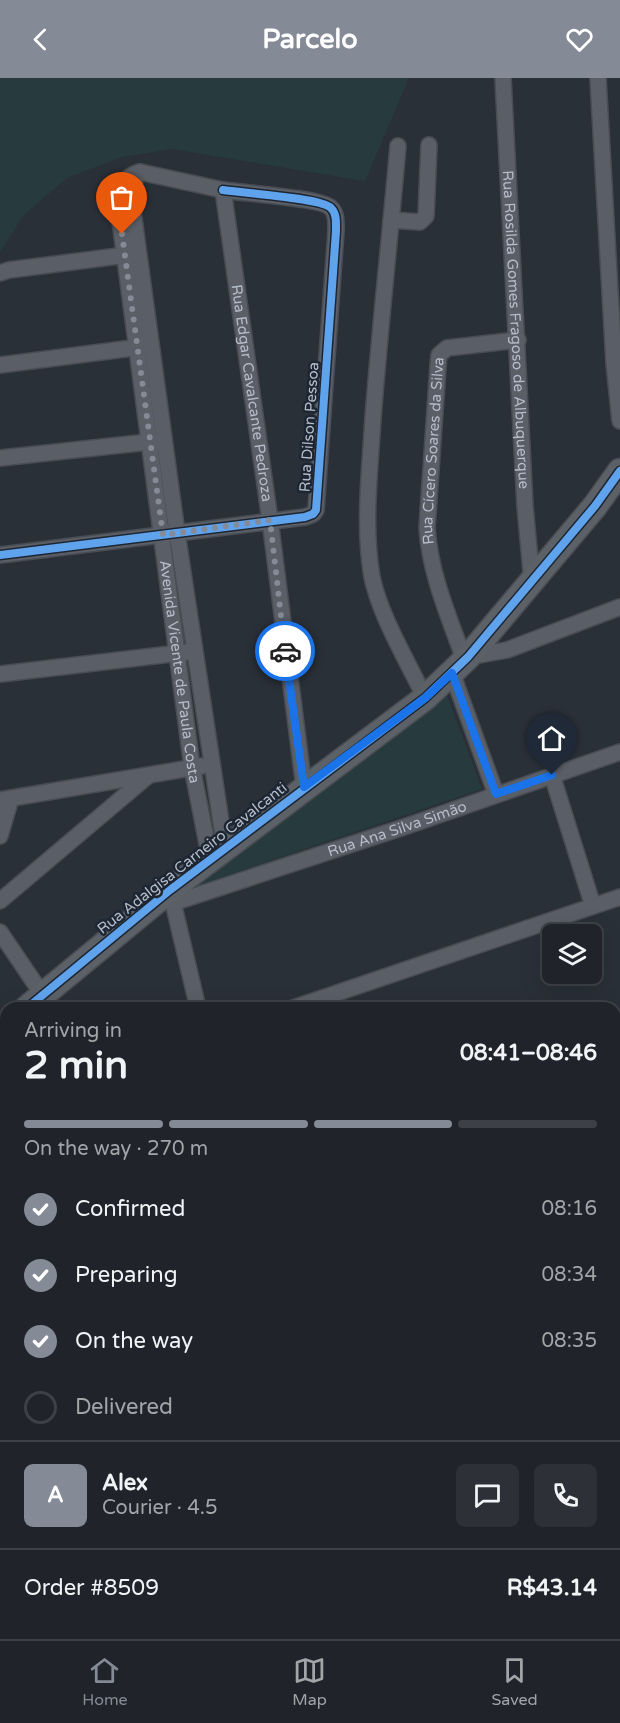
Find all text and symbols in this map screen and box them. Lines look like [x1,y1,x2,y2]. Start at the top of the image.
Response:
icon: back [24,23,57,56]
text: Parcelo [262,23,358,56]
icon: heart [563,23,596,56]
street label: Rua Rosilda Gomes Fragoso de Albuquerque [499,170,533,490]
pin [96,172,147,234]
icon: bag [105,181,138,214]
street label: Rua Edgar Cavalcante Pedroza [228,283,276,503]
street label: Rua Cícero Soares da Silva [418,356,448,546]
street label: Rua Dilson Pessoa [295,361,323,493]
street label: Avenida Vicente de Paula Costa [156,559,204,785]
courier [255,621,315,681]
icon: car [269,635,302,668]
pin [526,713,577,775]
icon: home [535,722,568,755]
street label: Rua Adalgisa Carneiro Cavalcanti [94,778,290,938]
street label: Rua Ana Silva Simão [325,797,469,861]
map controls [542,924,602,984]
button: layers [542,924,602,984]
text: Arriving in [24,1019,122,1043]
text: 08:41–08:46 [460,1040,597,1066]
text: 2 min [24,1042,128,1089]
text: On the way · 270 m [24,1137,208,1161]
icon: check [24,1193,57,1226]
text: Confirmed [75,1196,185,1222]
text: 08:16 [542,1197,597,1221]
icon: check [24,1259,57,1292]
text: Preparing [75,1262,178,1288]
text: 08:34 [542,1263,597,1287]
icon: check [24,1325,57,1358]
text: On the way [75,1328,193,1354]
text: 08:35 [542,1329,597,1353]
text: Delivered [75,1394,173,1420]
button: chat [456,1464,519,1527]
button: phone [534,1464,597,1527]
text: Alex [102,1470,148,1496]
text: A [47,1482,64,1508]
text: Courier · 4.5 [102,1496,217,1520]
text: Order #8509 [24,1575,159,1601]
text: R$43.14 [507,1575,597,1601]
tab: Home [82,1654,128,1710]
tab: Map [292,1654,327,1710]
tab: Saved [491,1654,538,1710]

